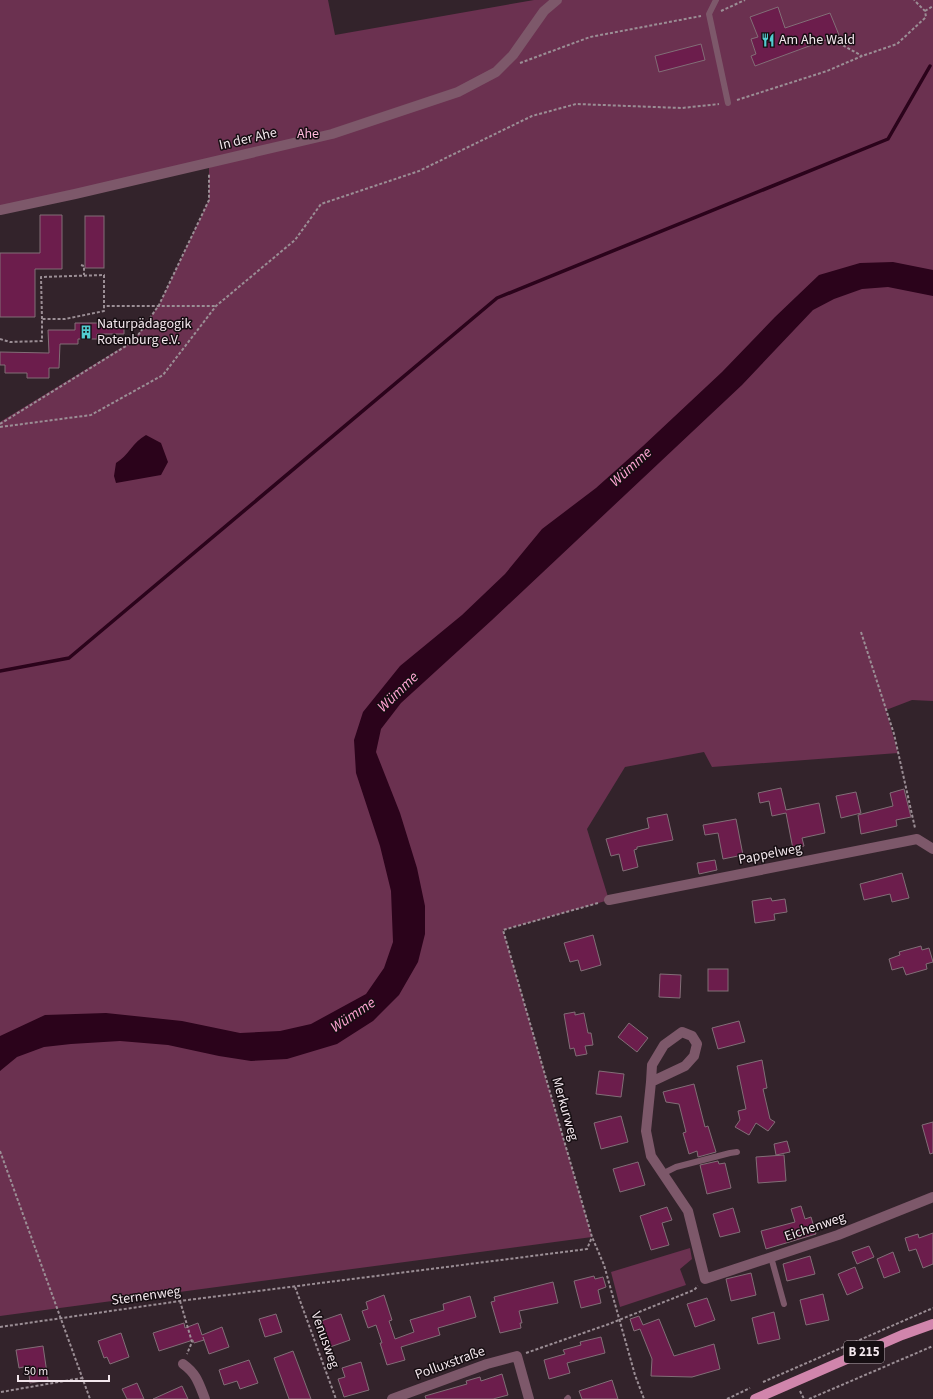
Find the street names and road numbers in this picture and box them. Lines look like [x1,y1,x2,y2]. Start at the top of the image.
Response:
street label: In der Ahe [217,123,279,155]
street label: Pappelweg [737,838,803,870]
street label: Merkurweg [546,1075,584,1143]
street label: Eichenweg [782,1207,848,1247]
street label: Sternenweg [110,1281,182,1311]
street label: Venusweg [306,1309,344,1371]
street label: Polluxstraße [412,1341,488,1385]
road number: B 215 [844,1341,884,1363]

